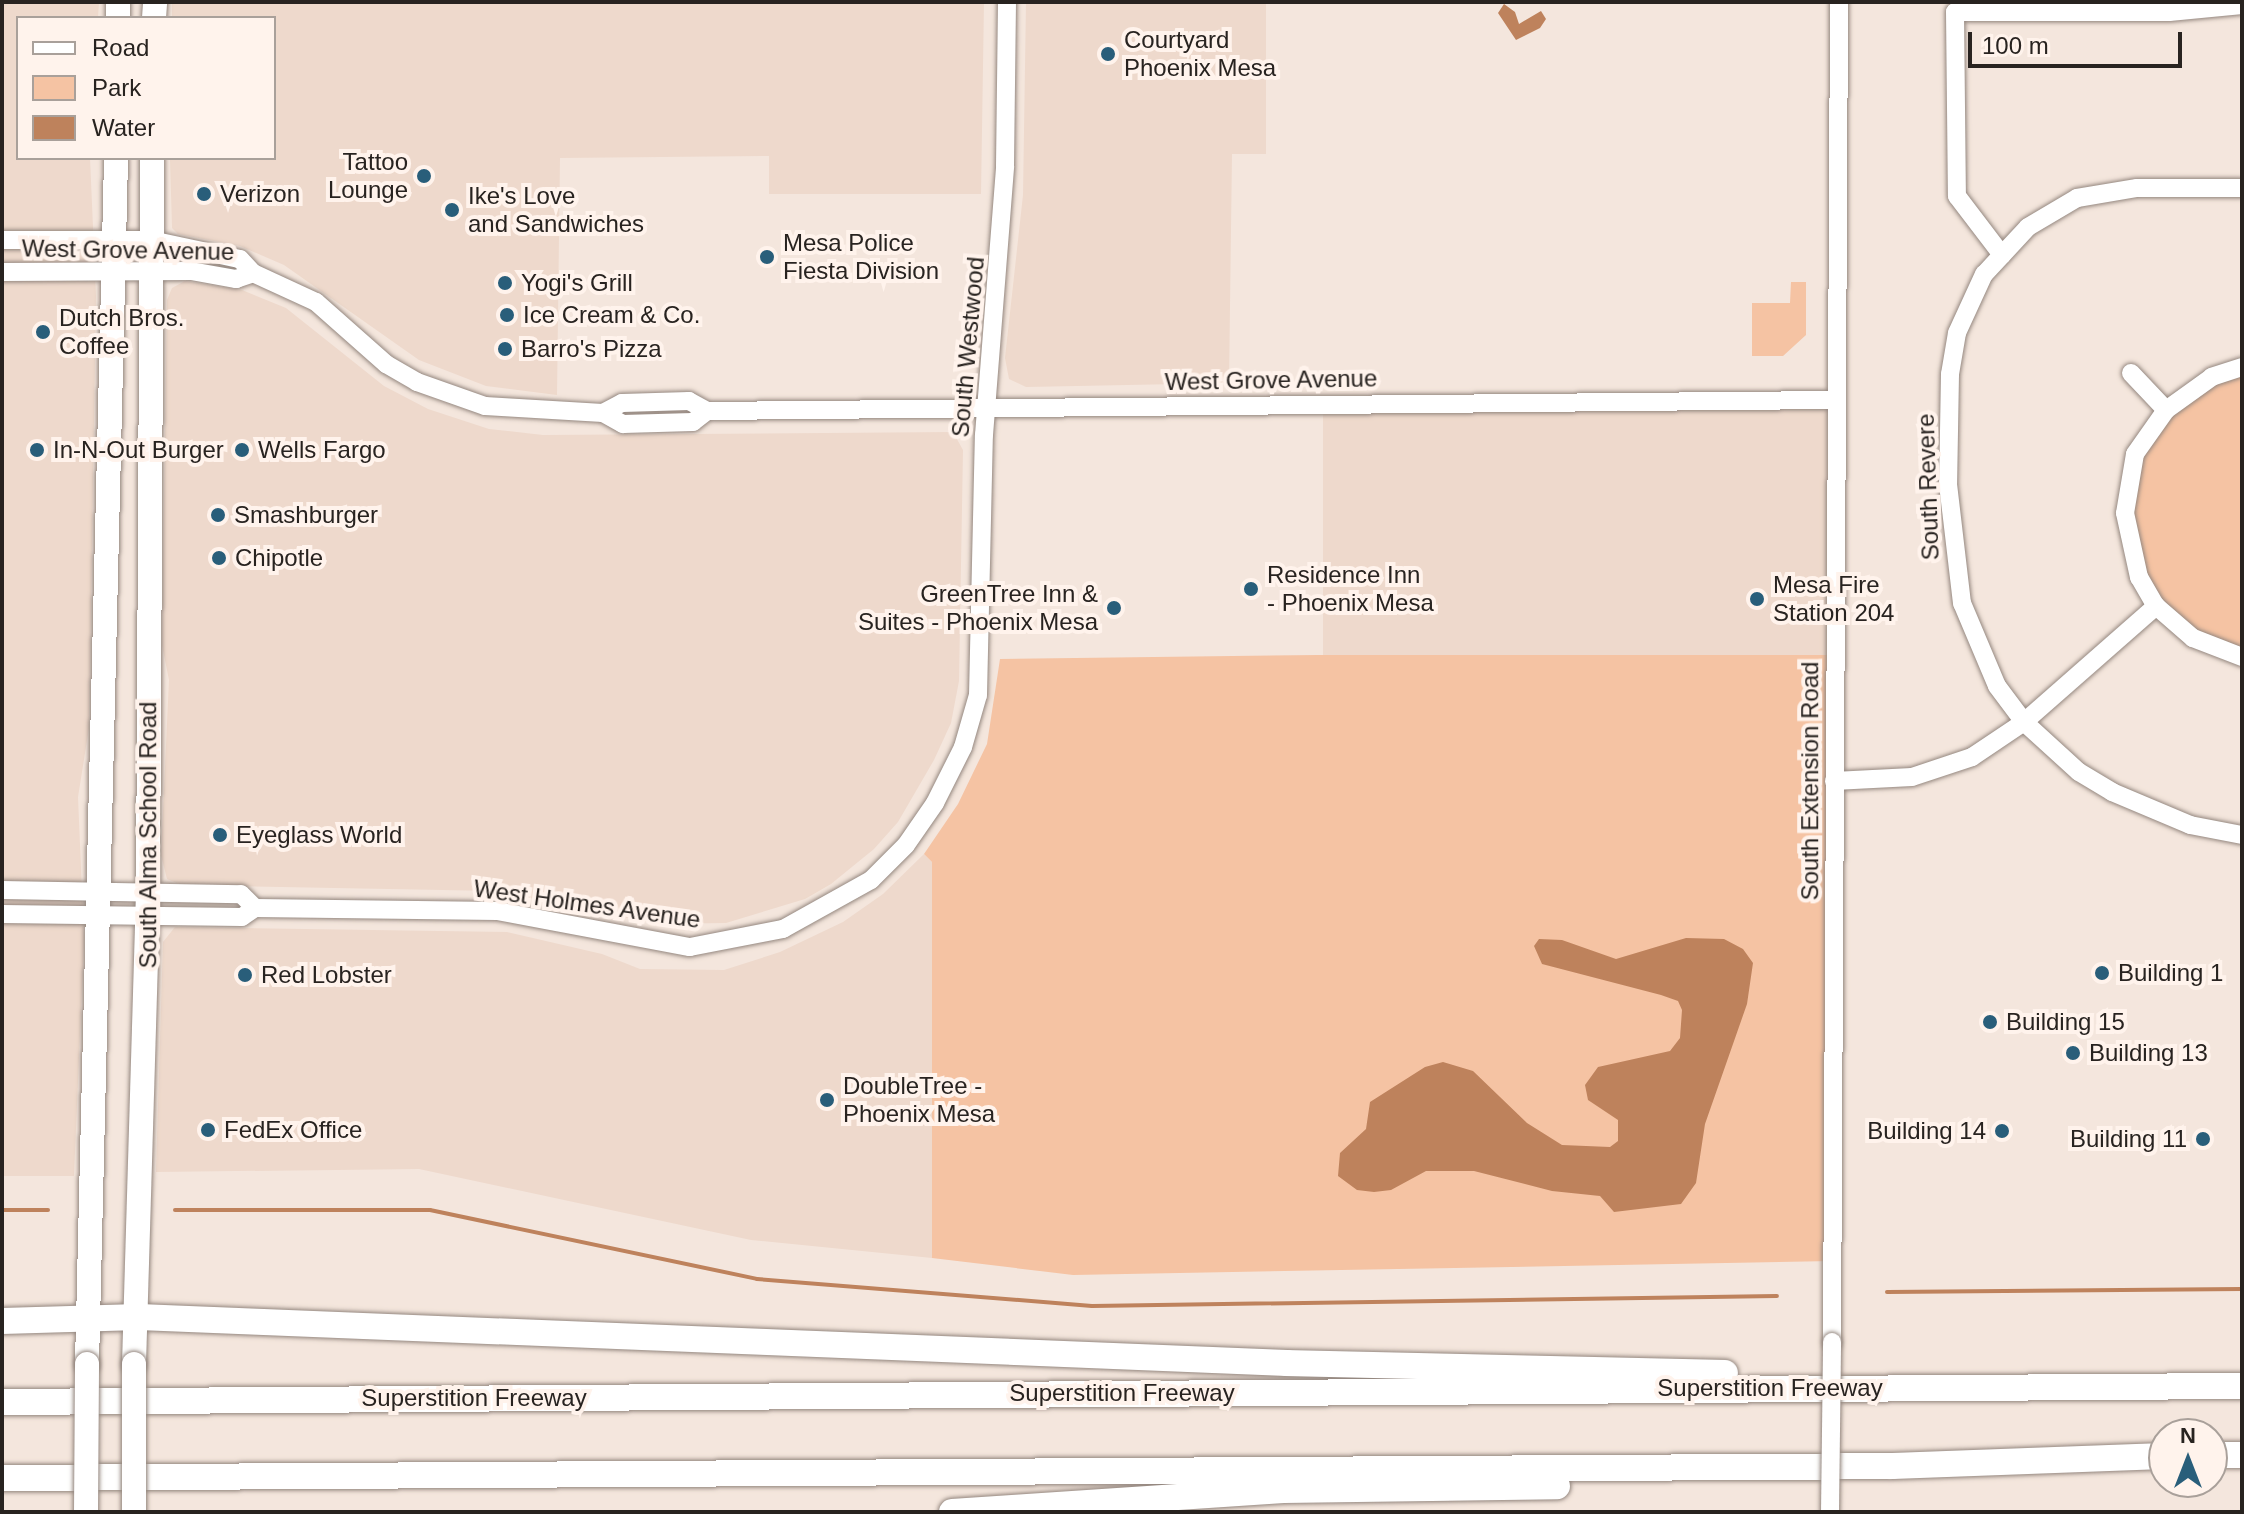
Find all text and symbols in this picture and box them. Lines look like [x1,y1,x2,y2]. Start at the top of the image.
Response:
legend [16,16,276,160]
scale bar [1972,16,2186,66]
place label: Courtyard Phoenix Mesa [1124,26,1276,82]
text: 100 m [1982,32,2049,59]
text: Road [92,34,149,61]
marker: Courtyard Phoenix Mesa [1099,45,1117,63]
text: Park [92,74,141,101]
text: Water [92,114,155,141]
place label: Tattoo Lounge [328,148,408,204]
marker: Tattoo Lounge [415,167,433,185]
place label: Verizon [220,180,300,208]
place label: Ike's Love and Sandwiches [468,182,644,238]
marker: Verizon [195,185,213,203]
marker: Ike's Love and Sandwiches [443,201,461,219]
place label: Mesa Police Fiesta Division [783,229,939,285]
street label: West Grove Avenue [21,234,235,266]
marker: Mesa Police Fiesta Division [758,248,776,266]
street label: South Westwood [946,256,990,438]
place label: Yogi's Grill [521,269,633,297]
marker: Yogi's Grill [496,274,514,292]
place label: Ice Cream & Co. [523,301,700,329]
place label: Dutch Bros. Coffee [59,304,184,360]
marker: Ice Cream & Co. [498,306,516,324]
marker: Dutch Bros. Coffee [34,323,52,341]
place label: Barro's Pizza [521,335,662,363]
marker: Barro's Pizza [496,340,514,358]
street label: West Grove Avenue [1164,364,1378,396]
street label: South Revere [1911,413,1945,561]
place label: In-N-Out Burger [53,436,224,464]
place label: Wells Fargo [258,436,386,464]
marker: In-N-Out Burger [28,441,46,459]
marker: Wells Fargo [233,441,251,459]
place label: Smashburger [234,501,378,529]
marker: Smashburger [209,506,227,524]
place label: Chipotle [235,544,323,572]
marker: Chipotle [210,549,228,567]
place label: Residence Inn - Phoenix Mesa [1267,561,1434,617]
place label: Mesa Fire Station 204 [1773,571,1894,627]
place label: GreenTree Inn & Suites - Phoenix Mesa [858,580,1098,636]
marker: Residence Inn - Phoenix Mesa [1242,580,1260,598]
marker: Mesa Fire Station 204 [1748,590,1766,608]
marker: GreenTree Inn & Suites - Phoenix Mesa [1105,599,1123,617]
street label: South Extension Road [1796,662,1824,900]
street label: South Alma School Road [134,701,162,969]
place label: Eyeglass World [236,821,402,849]
marker: Eyeglass World [211,826,229,844]
street label: West Holmes Avenue [471,874,703,934]
place label: Building 1 [2118,959,2223,987]
place label: Red Lobster [261,961,392,989]
marker: Building 1 [2093,964,2111,982]
marker: Red Lobster [236,966,254,984]
place label: Building 15 [2006,1008,2125,1036]
marker: Building 15 [1981,1013,1999,1031]
place label: Building 13 [2089,1039,2208,1067]
marker: Building 13 [2064,1044,2082,1062]
place label: DoubleTree - Phoenix Mesa [843,1072,995,1128]
marker: DoubleTree - Phoenix Mesa [818,1091,836,1109]
place label: FedEx Office [224,1116,362,1144]
place label: Building 14 [1867,1117,1986,1145]
marker: FedEx Office [199,1121,217,1139]
marker: Building 14 [1993,1122,2011,1140]
place label: Building 11 [2070,1125,2187,1153]
marker: Building 11 [2194,1130,2212,1148]
street label: Superstition Freeway [1657,1374,1883,1402]
street label: Superstition Freeway [1009,1379,1235,1407]
street label: Superstition Freeway [361,1384,587,1412]
north arrow [2148,1418,2228,1498]
text: N [2180,1423,2196,1448]

